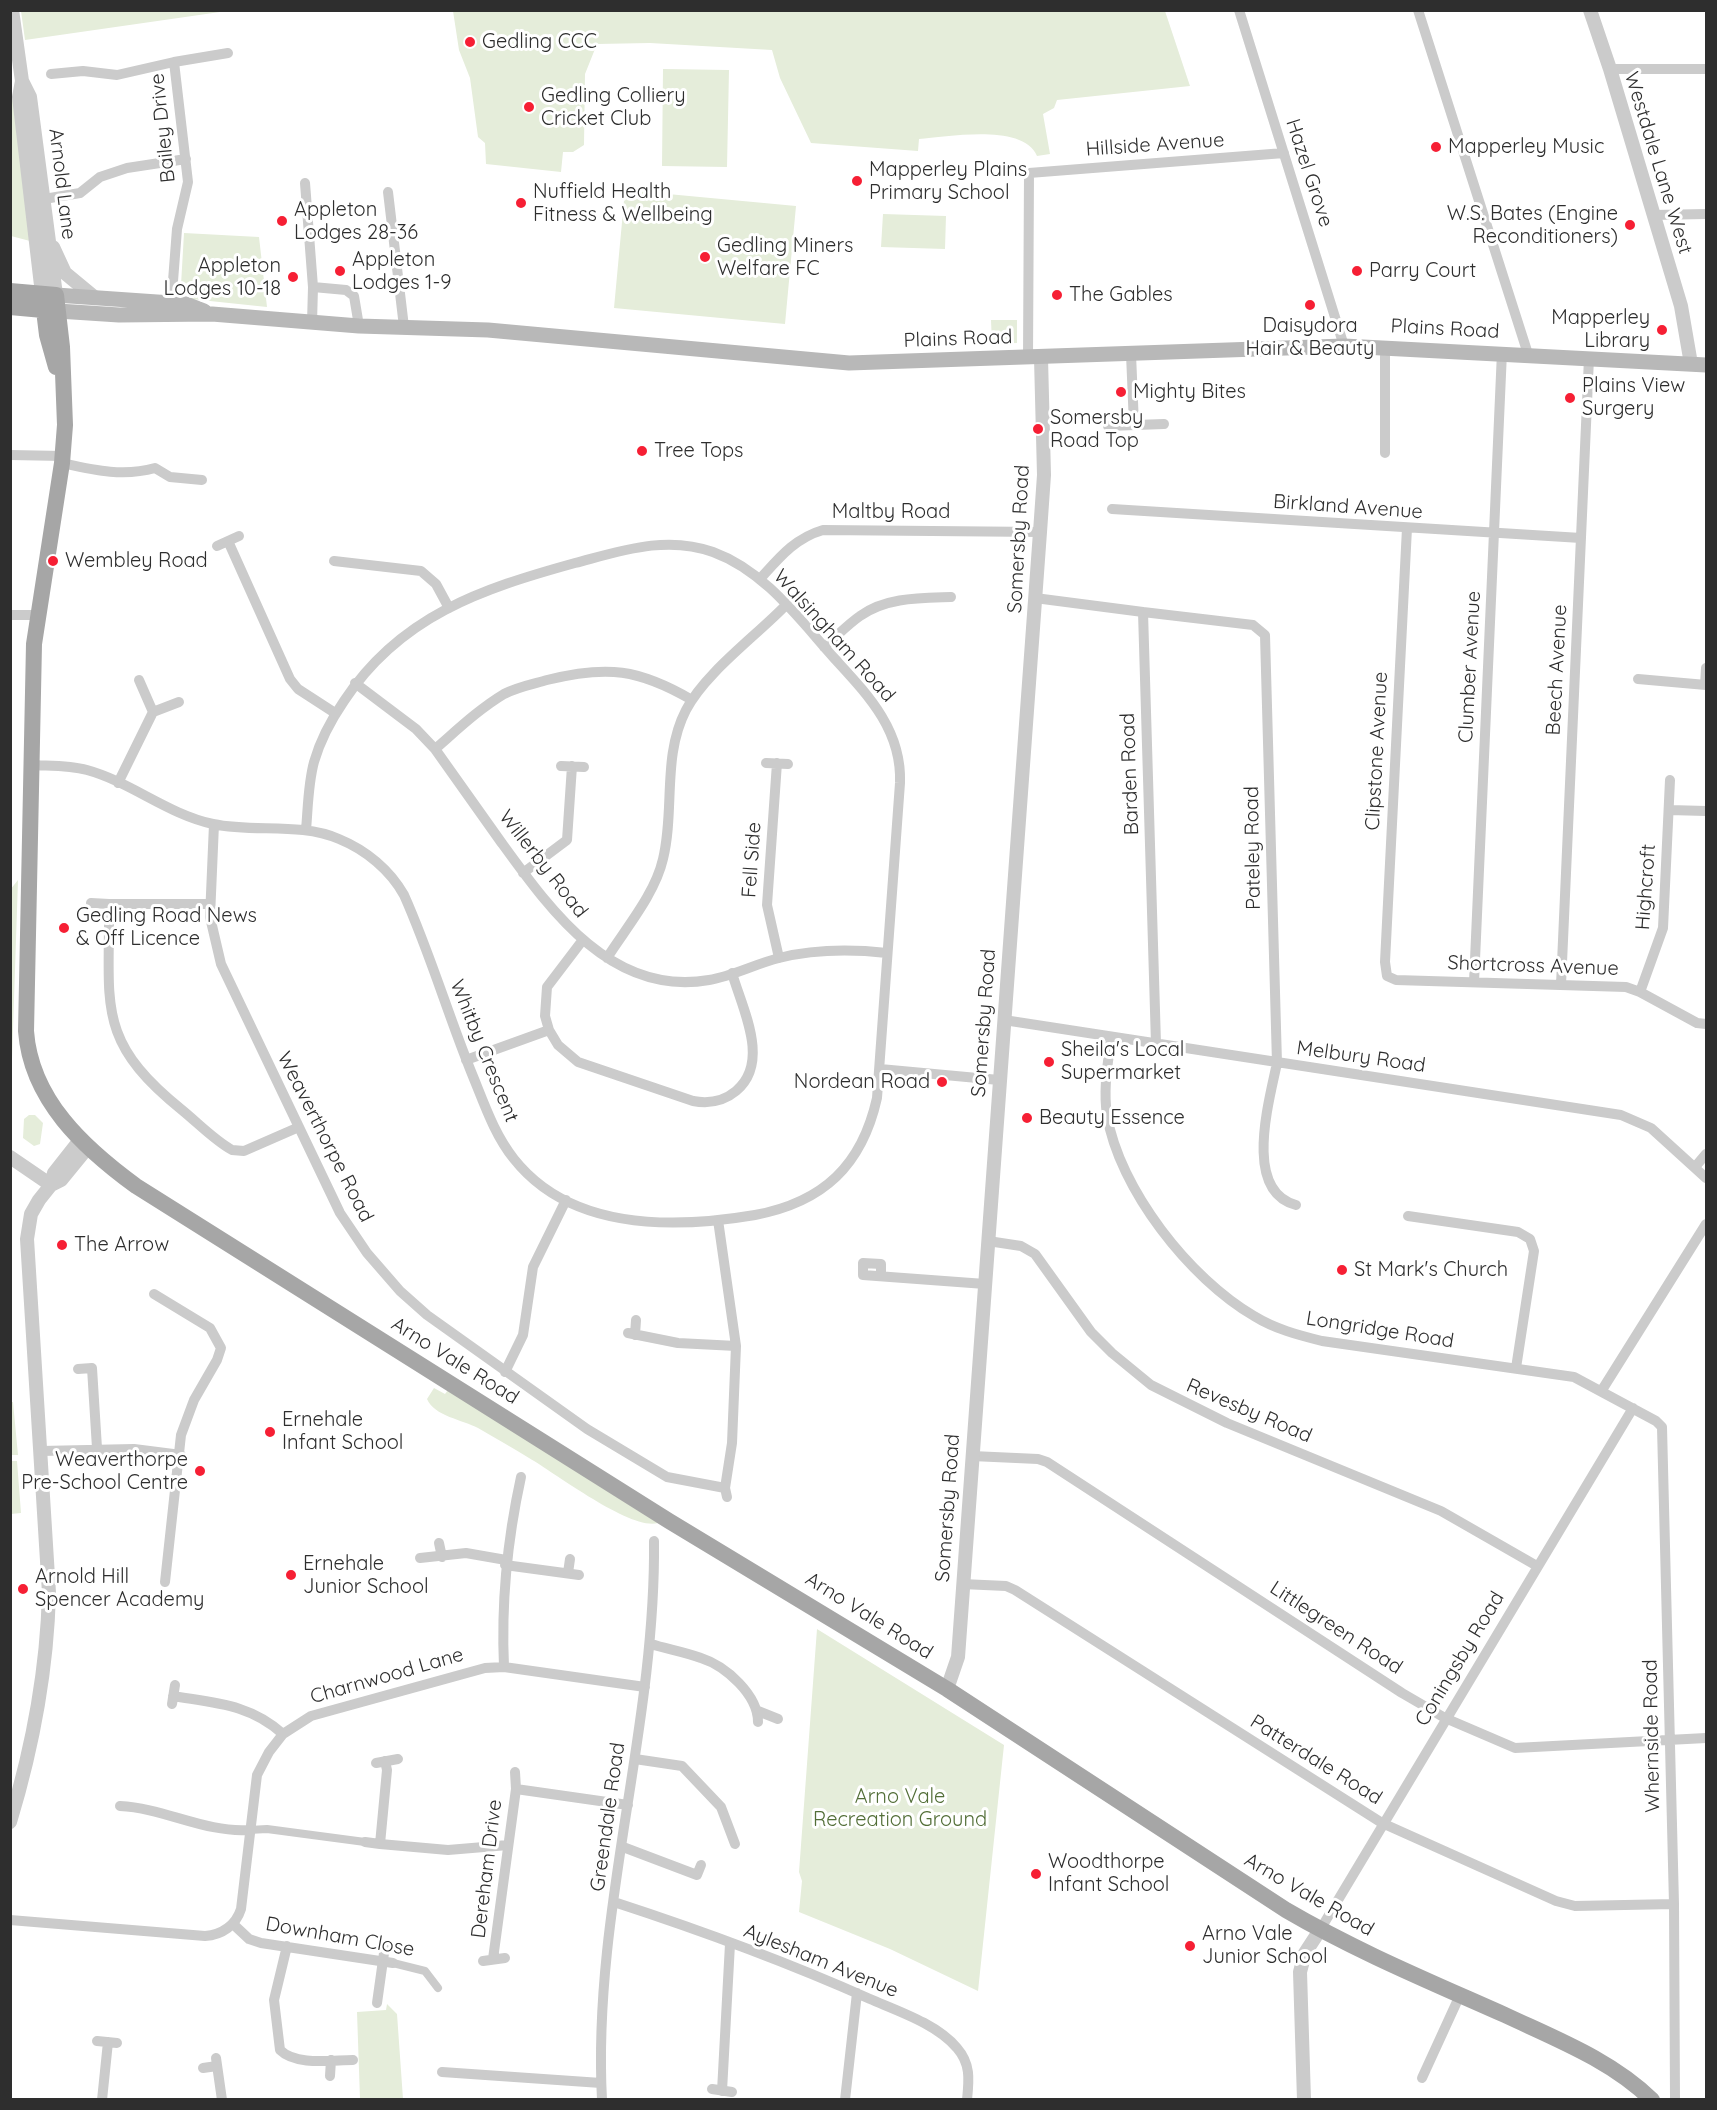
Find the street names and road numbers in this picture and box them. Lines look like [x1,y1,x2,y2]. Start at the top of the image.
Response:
street label: Westdale Lane West [1619,69,1697,257]
street label: Bailey Drive [145,72,181,184]
street label: Hazel Grove [1280,116,1338,230]
street label: Arnold Lane [43,127,81,241]
street label: Hillside Avenue [1085,128,1225,162]
street label: Plains Road [1390,314,1500,344]
street label: Plains Road [903,325,1013,353]
street label: Somersby Road [1003,464,1035,614]
street label: Birkland Avenue [1272,490,1424,524]
street label: Maltby Road [832,500,950,524]
street label: Walsingham Road [768,565,900,707]
street label: Clumber Avenue [1454,590,1486,744]
street label: Beech Avenue [1542,604,1572,736]
street label: Clipstone Avenue [1361,671,1393,831]
street label: Barden Road [1116,712,1144,836]
street label: Pateley Road [1240,786,1266,910]
street label: Willerby Road [493,805,593,923]
street label: Fell Side [737,821,767,899]
street label: Highcroft [1631,843,1661,931]
street label: Somersby Road [967,948,1001,1098]
street label: Shortcross Avenue [1447,951,1619,981]
street label: Whitby Crescent [444,976,524,1126]
street label: Melbury Road [1295,1036,1427,1078]
street label: Weaverthorpe Road [272,1048,378,1226]
street label: Longridge Road [1304,1306,1456,1354]
street label: Arno Vale Road [387,1312,523,1410]
street label: Revesby Road [1183,1374,1315,1448]
street label: Somersby Road [931,1433,965,1583]
street label: Arno Vale Road [801,1567,937,1665]
street label: Littlegreen Road [1265,1576,1407,1680]
street label: Coningsby Road [1410,1587,1510,1731]
street label: Charnwood Lane [308,1643,466,1709]
street label: Whernside Road [1639,1659,1665,1813]
street label: Patterdale Road [1246,1710,1386,1810]
street label: Greendale Road [586,1741,630,1893]
street label: Dereham Drive [467,1798,507,1940]
street label: Arno Vale Road [1240,1848,1378,1942]
street label: Downham Close [264,1912,416,1962]
street label: Aylesham Avenue [740,1919,902,2003]

